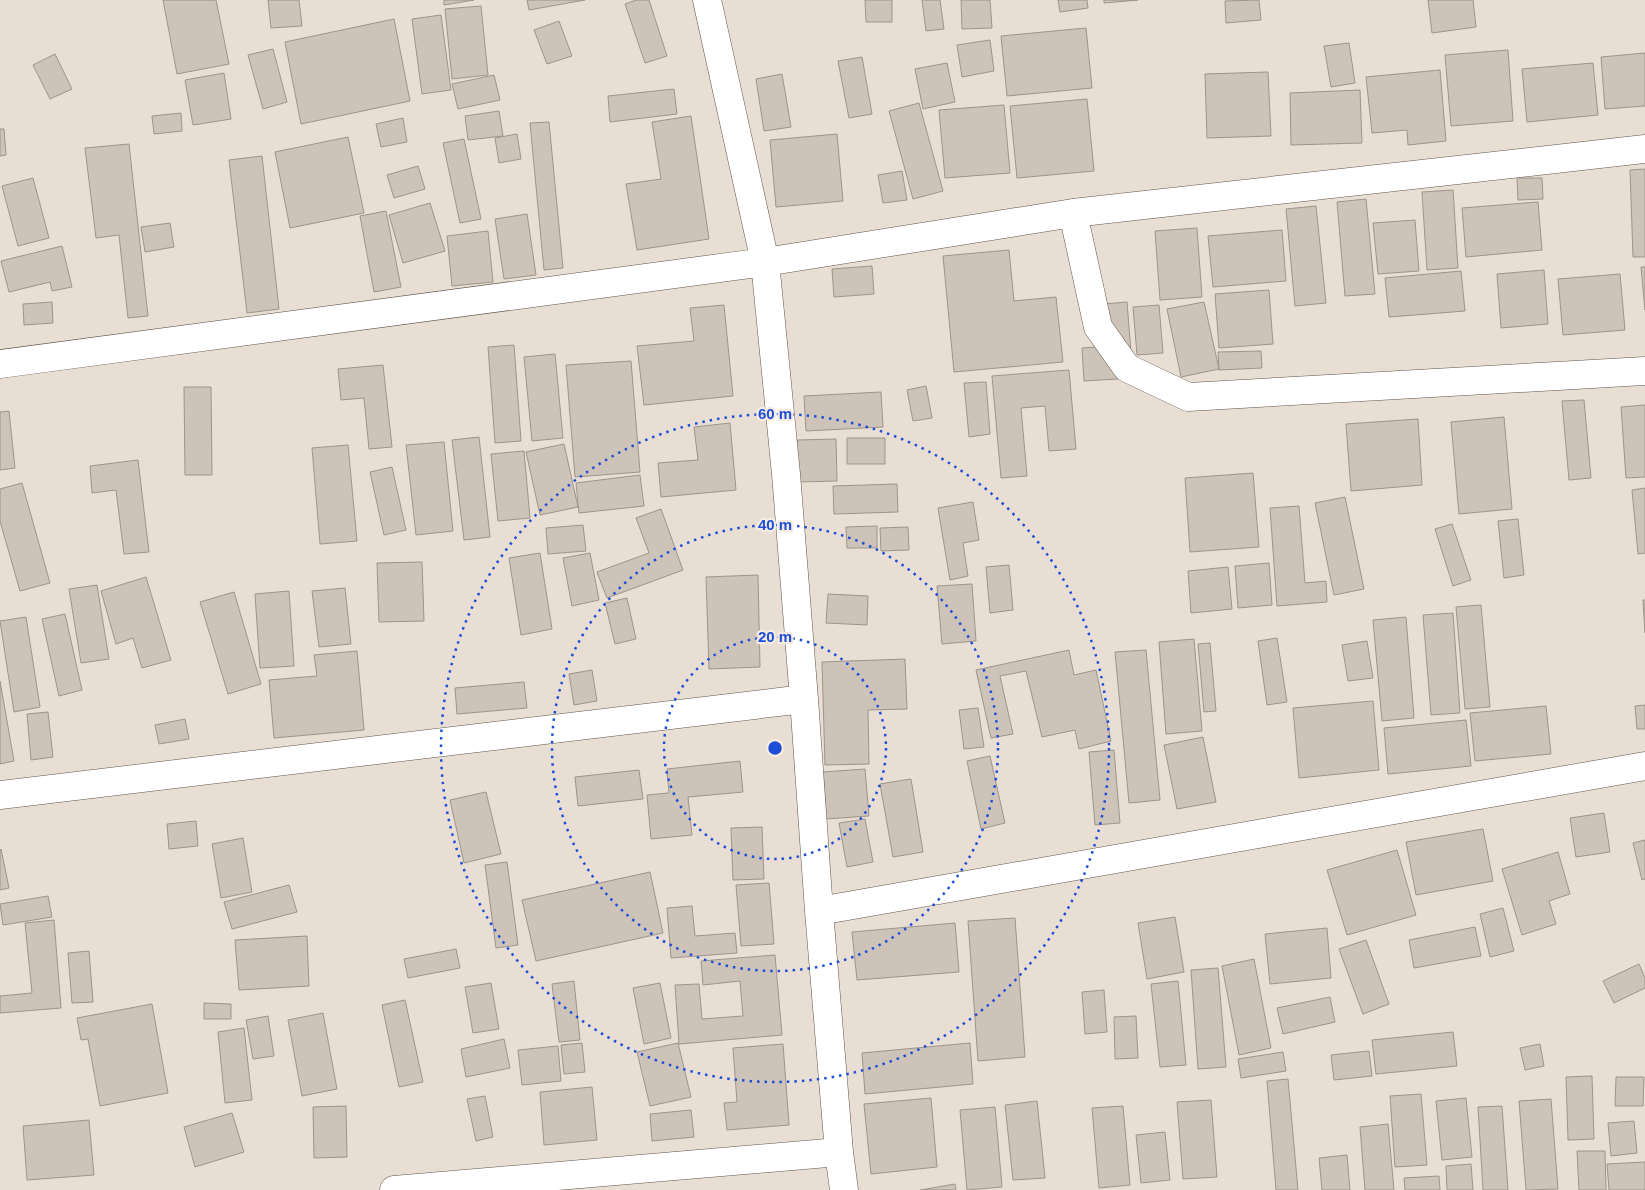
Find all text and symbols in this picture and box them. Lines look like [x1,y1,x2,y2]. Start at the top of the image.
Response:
text: 60 m [758,405,792,422]
text: 40 m [758,516,792,533]
text: 20 m [758,628,792,645]
centre of rings [766,739,784,757]

